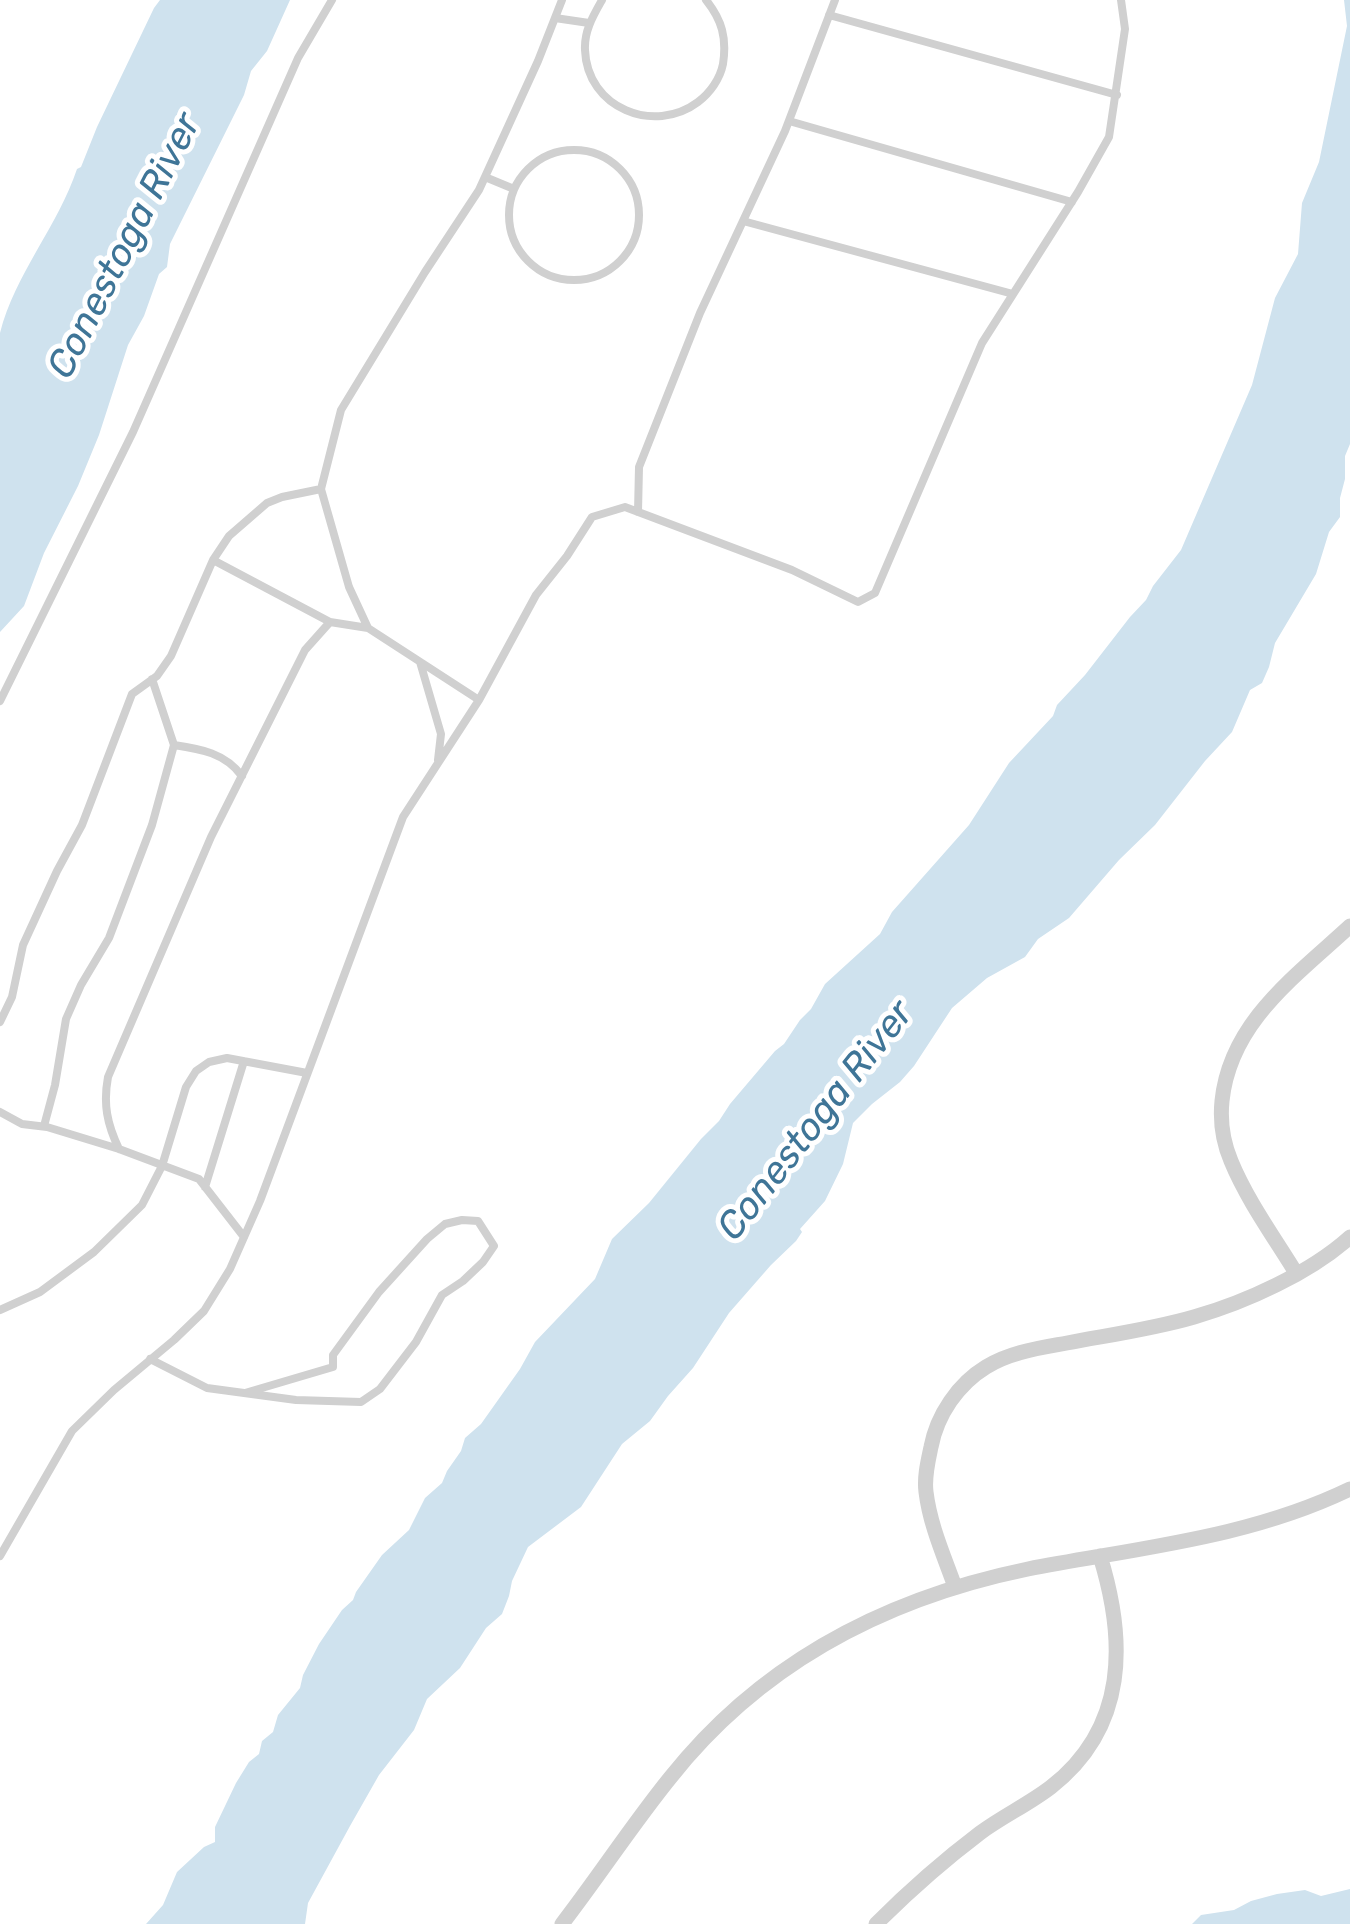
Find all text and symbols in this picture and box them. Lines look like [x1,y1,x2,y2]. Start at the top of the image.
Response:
water label: Conestoga River [39,106,211,386]
water label: Conestoga River [708,992,924,1250]

